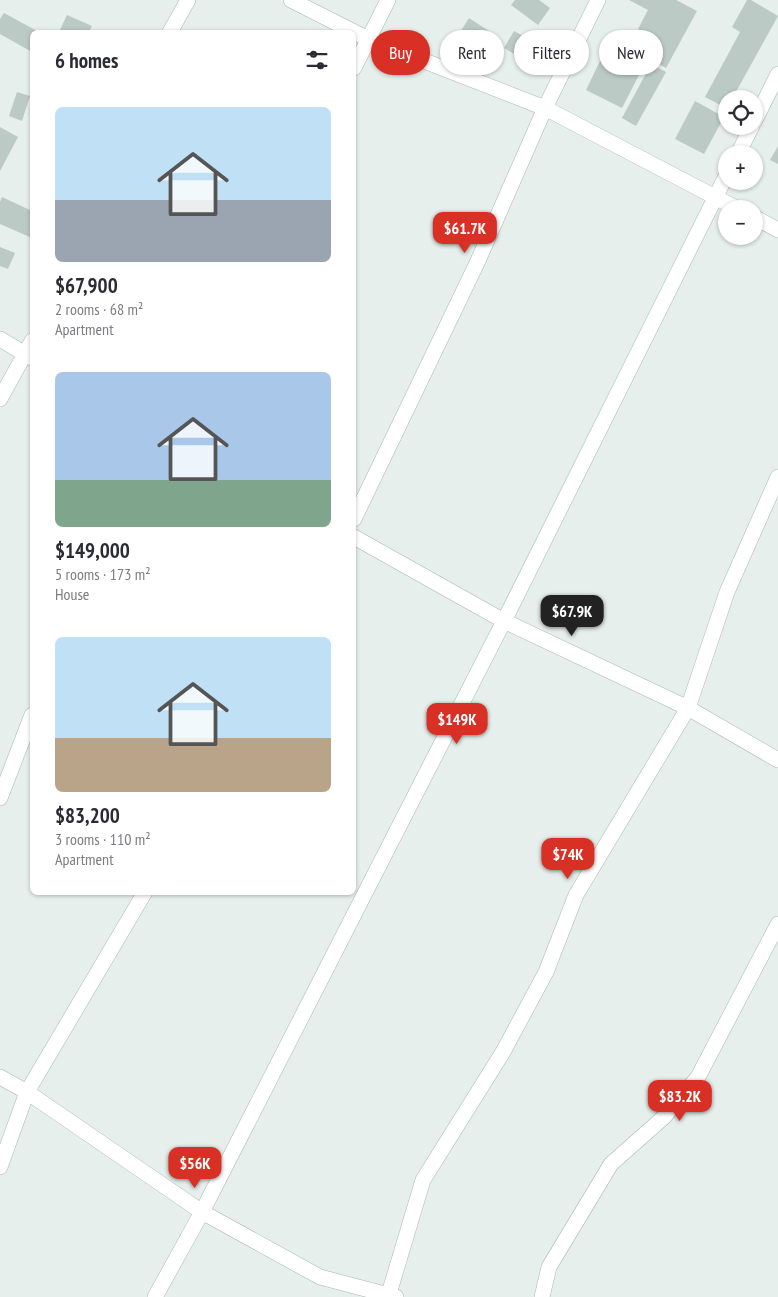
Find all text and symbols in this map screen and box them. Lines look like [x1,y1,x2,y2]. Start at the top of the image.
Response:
chip: Buy [371,30,430,75]
chip: Rent [440,30,504,75]
chip: Filters [514,30,589,75]
chip: New [599,30,663,75]
icon: filters [303,46,331,74]
text: 6 homes [55,47,118,74]
map controls [718,90,763,245]
button: locate [718,90,763,135]
icon: home [148,139,238,229]
button: + [718,145,763,190]
button: − [718,200,763,245]
pin: $61.7K [424,212,506,254]
text: $61.7K [444,218,486,238]
text: $67,900 [55,272,118,299]
text: 2 rooms · 68 m² [55,299,143,319]
text: Apartment [55,319,114,339]
icon: home [148,404,238,494]
text: $149,000 [55,537,130,564]
text: 5 rooms · 173 m² [55,564,151,584]
text: House [55,584,89,604]
pin: $67.9K [531,594,613,637]
text: $67.9K [552,601,592,621]
icon: home [148,669,238,759]
pin: $149K [422,702,492,745]
text: $149K [438,709,476,729]
text: $83,200 [55,802,120,829]
text: 3 rooms · 110 m² [55,829,151,849]
pin: $74K [538,838,598,880]
text: $74K [552,844,584,864]
text: Apartment [55,849,114,869]
pin: $83.2K [639,1080,721,1122]
text: $83.2K [659,1086,701,1106]
pin: $56K [165,1146,225,1189]
text: $56K [179,1153,211,1173]

